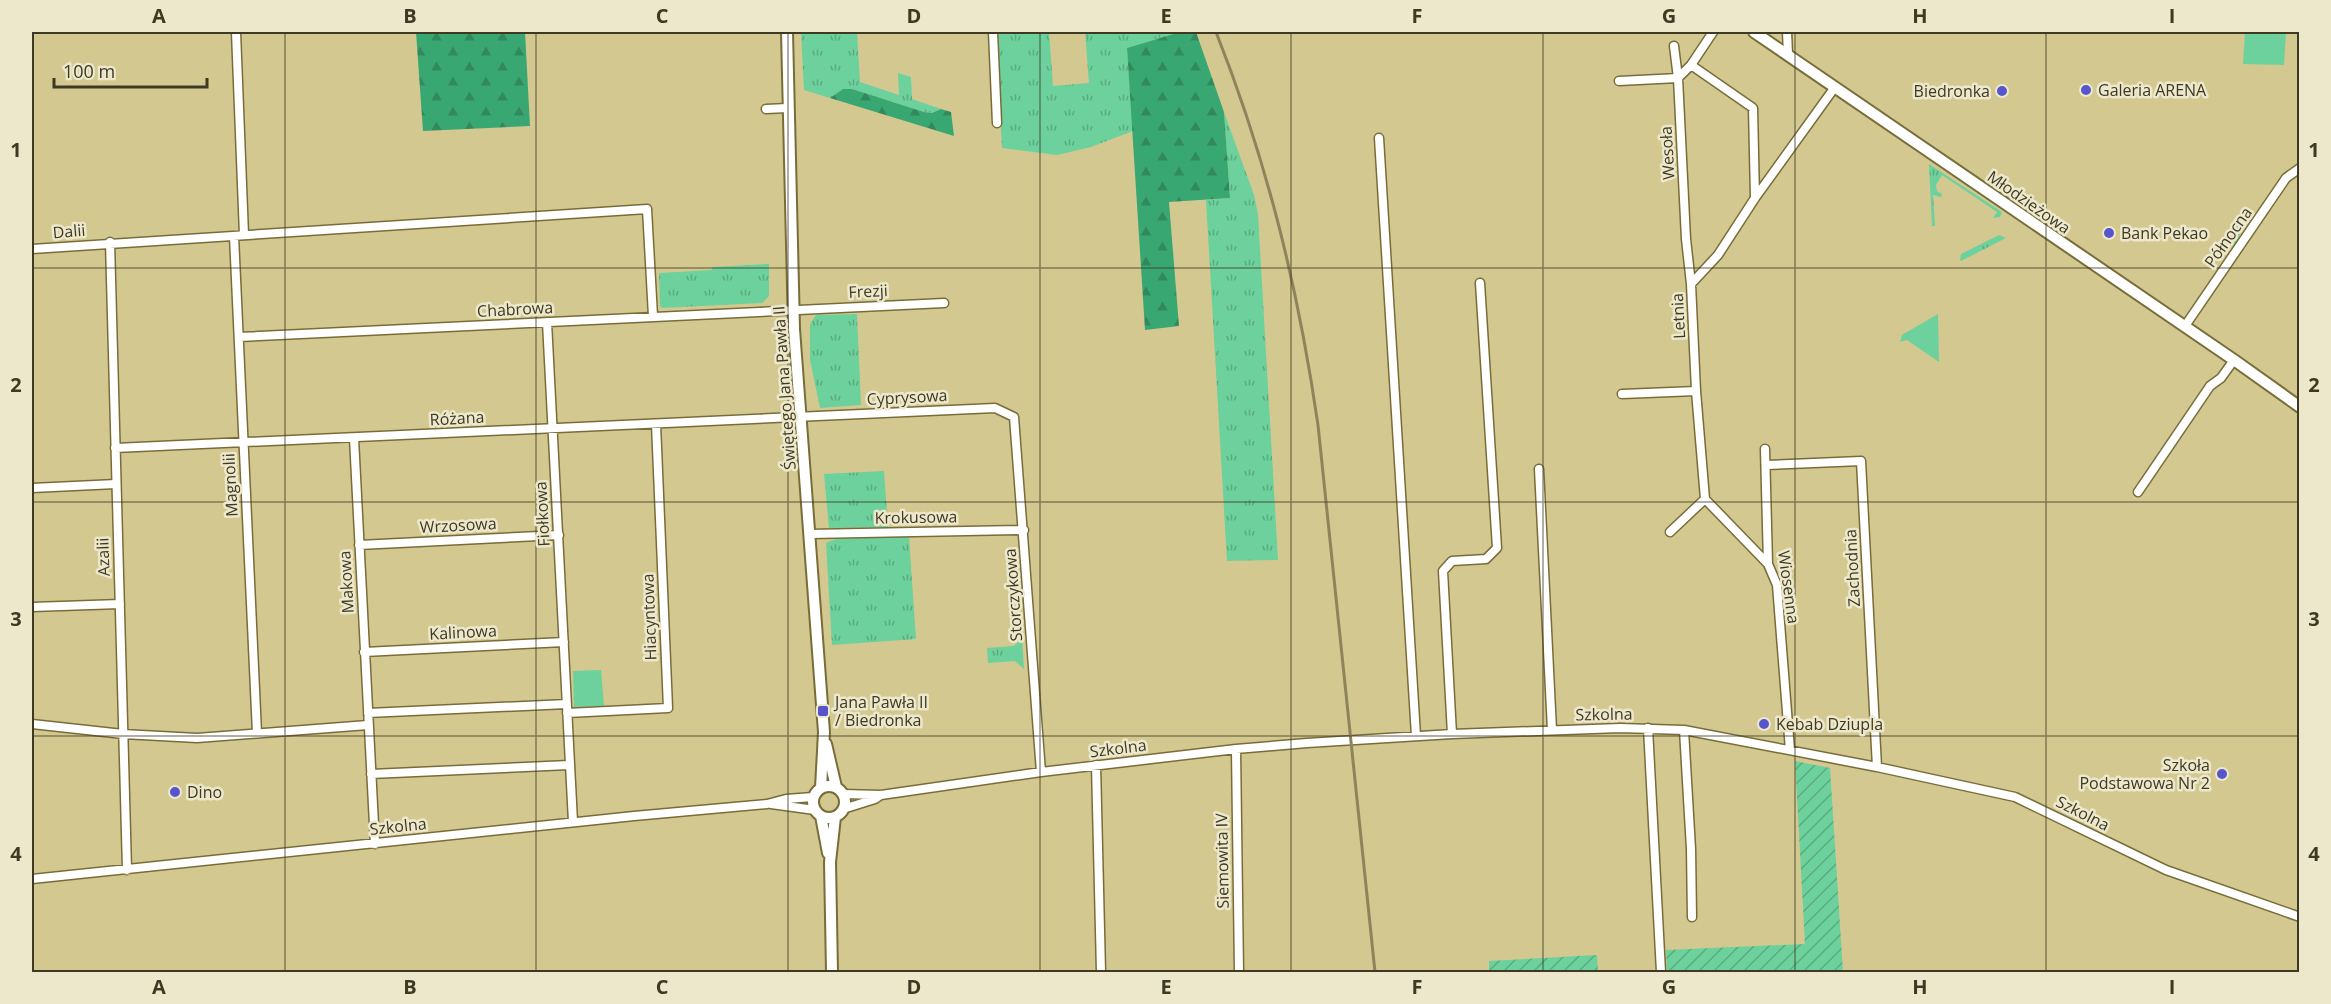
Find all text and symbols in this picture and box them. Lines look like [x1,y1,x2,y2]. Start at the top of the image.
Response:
text: A [152,2,166,29]
text: B [403,2,417,29]
text: C [656,2,669,29]
text: D [907,2,921,29]
text: E [1160,2,1172,29]
text: F [1412,2,1422,29]
text: G [1662,2,1676,29]
text: H [1912,2,1928,29]
text: I [2169,2,2175,29]
scale bar [54,51,207,89]
text: 100 m [63,59,115,83]
place label: Galeria ARENA [2098,79,2207,101]
place label: Biedronka [1914,80,1990,102]
marker: Galeria ARENA [2079,83,2093,97]
marker: Biedronka [1995,84,2009,98]
street label: Wesoła [1655,125,1679,181]
text: 1 [10,136,22,163]
text: 1 [2308,136,2320,163]
street label: Młodzieżowa [1983,165,2075,239]
street label: Północna [2199,202,2257,272]
street label: Dalii [52,219,86,243]
place label: Bank Pekao [2121,222,2208,244]
marker: Bank Pekao [2102,226,2116,240]
street label: Frezji [848,279,888,303]
street label: Letnia [1666,293,1690,339]
street label: Chabrowa [476,296,554,322]
street label: Świętego Jana Pawła II [767,305,801,471]
text: 2 [10,371,22,398]
text: 2 [2308,371,2320,398]
street label: Cyprysowa [866,384,948,410]
street label: Różana [429,406,485,430]
street label: Magnolii [217,453,243,517]
street label: Fiołkowa [529,481,555,547]
street label: Krokusowa [874,505,958,529]
street label: Wrzosowa [419,512,497,538]
street label: Zachodnia [1839,529,1865,607]
street label: Azalii [91,537,115,577]
street label: Storczykowa [999,548,1027,642]
street label: Wiosenna [1773,549,1805,625]
street label: Makowa [333,550,359,614]
street label: Hiacyntowa [636,573,662,661]
text: 3 [10,605,22,632]
text: 3 [2308,605,2320,632]
street label: Kalinowa [429,619,497,645]
place label: Jana Pawła II / Biedronka [833,691,928,731]
street label: Szkolna [1575,703,1633,725]
marker: Jana Pawła II / Biedronka [816,704,830,718]
place label: Kebab Dziupla [1776,713,1883,735]
marker: Kebab Dziupla [1757,717,1771,731]
street label: Szkolna [1088,734,1148,762]
place label: Szkoła Podstawowa Nr 2 [2079,754,2210,794]
marker: Szkoła Podstawowa Nr 2 [2215,767,2229,781]
place label: Dino [187,781,222,803]
marker: Dino [168,785,182,799]
street label: Szkolna [2053,790,2113,836]
street label: Szkolna [368,812,428,840]
street label: Siemowita IV [1210,813,1234,909]
text: 4 [10,840,22,867]
text: 4 [2308,840,2320,867]
text: A [152,973,166,1000]
text: B [403,973,417,1000]
text: C [656,973,669,1000]
text: D [907,973,921,1000]
text: E [1160,973,1172,1000]
text: F [1412,973,1422,1000]
text: G [1662,973,1676,1000]
text: H [1912,973,1928,1000]
text: I [2169,973,2175,1000]

